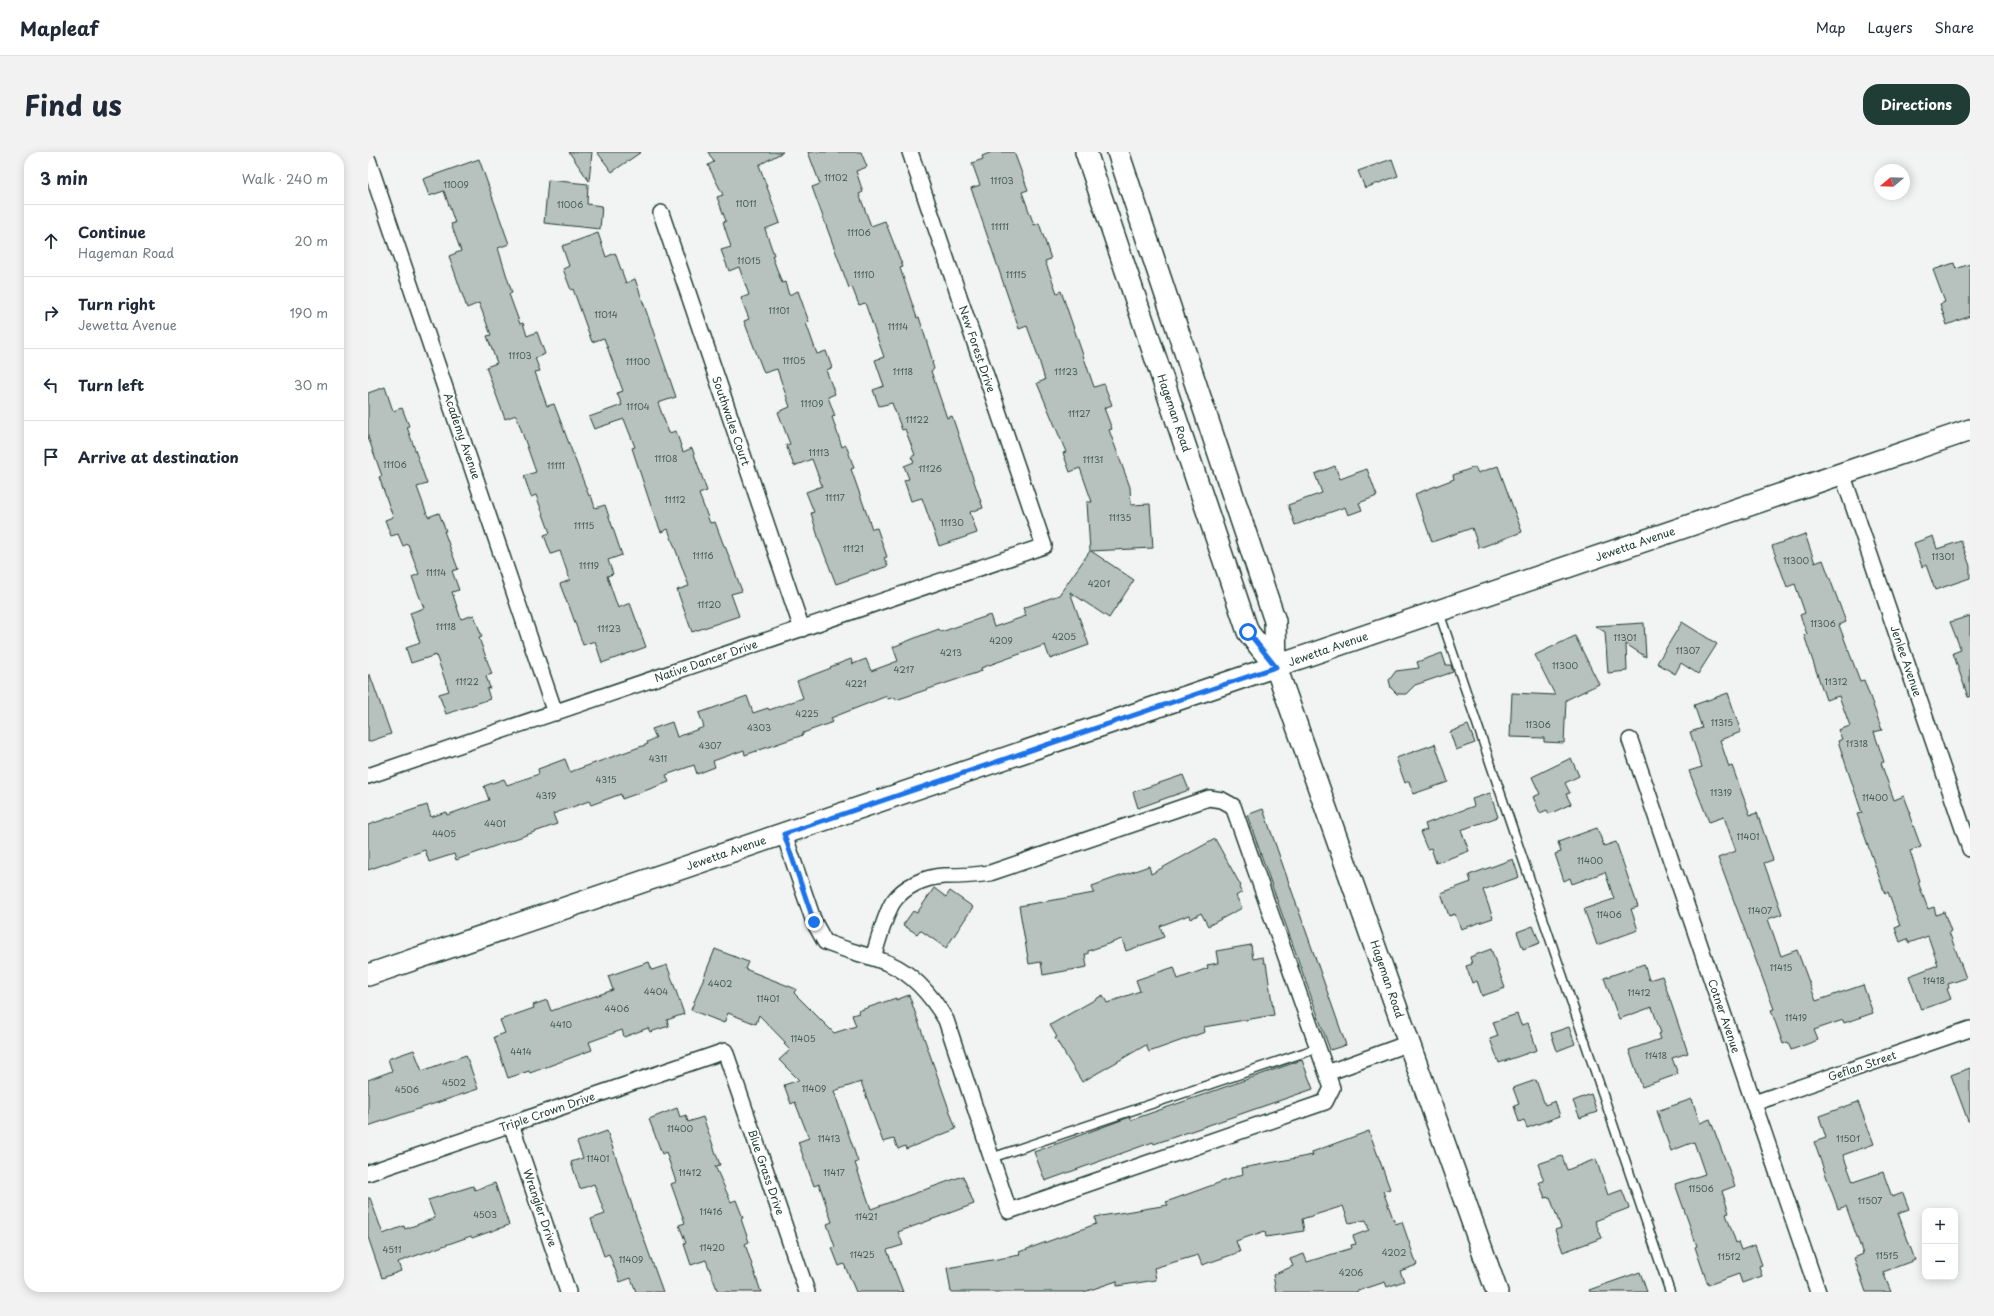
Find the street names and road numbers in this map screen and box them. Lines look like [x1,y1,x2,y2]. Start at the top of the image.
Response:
street label: New Forest Drive [955,303,1000,395]
street label: Hageman Road [1153,372,1196,455]
street label: Southwales Court [708,374,755,468]
street label: Academy Avenue [440,390,485,481]
street label: Jewetta Avenue [1593,522,1677,565]
street label: Jenlee Avenue [1886,623,1927,699]
street label: Jewetta Avenue [1286,627,1370,670]
street label: Native Dancer Drive [652,635,760,686]
street label: Jewetta Avenue [684,831,768,874]
street label: Hageman Road [1366,938,1409,1021]
street label: Cotner Avenue [1704,976,1745,1055]
street label: Geflan Street [1825,1046,1899,1085]
street label: Triple Crown Drive [497,1087,597,1136]
street label: Blue Grass Drive [744,1127,789,1217]
street label: Wrangler Drive [519,1167,562,1249]

